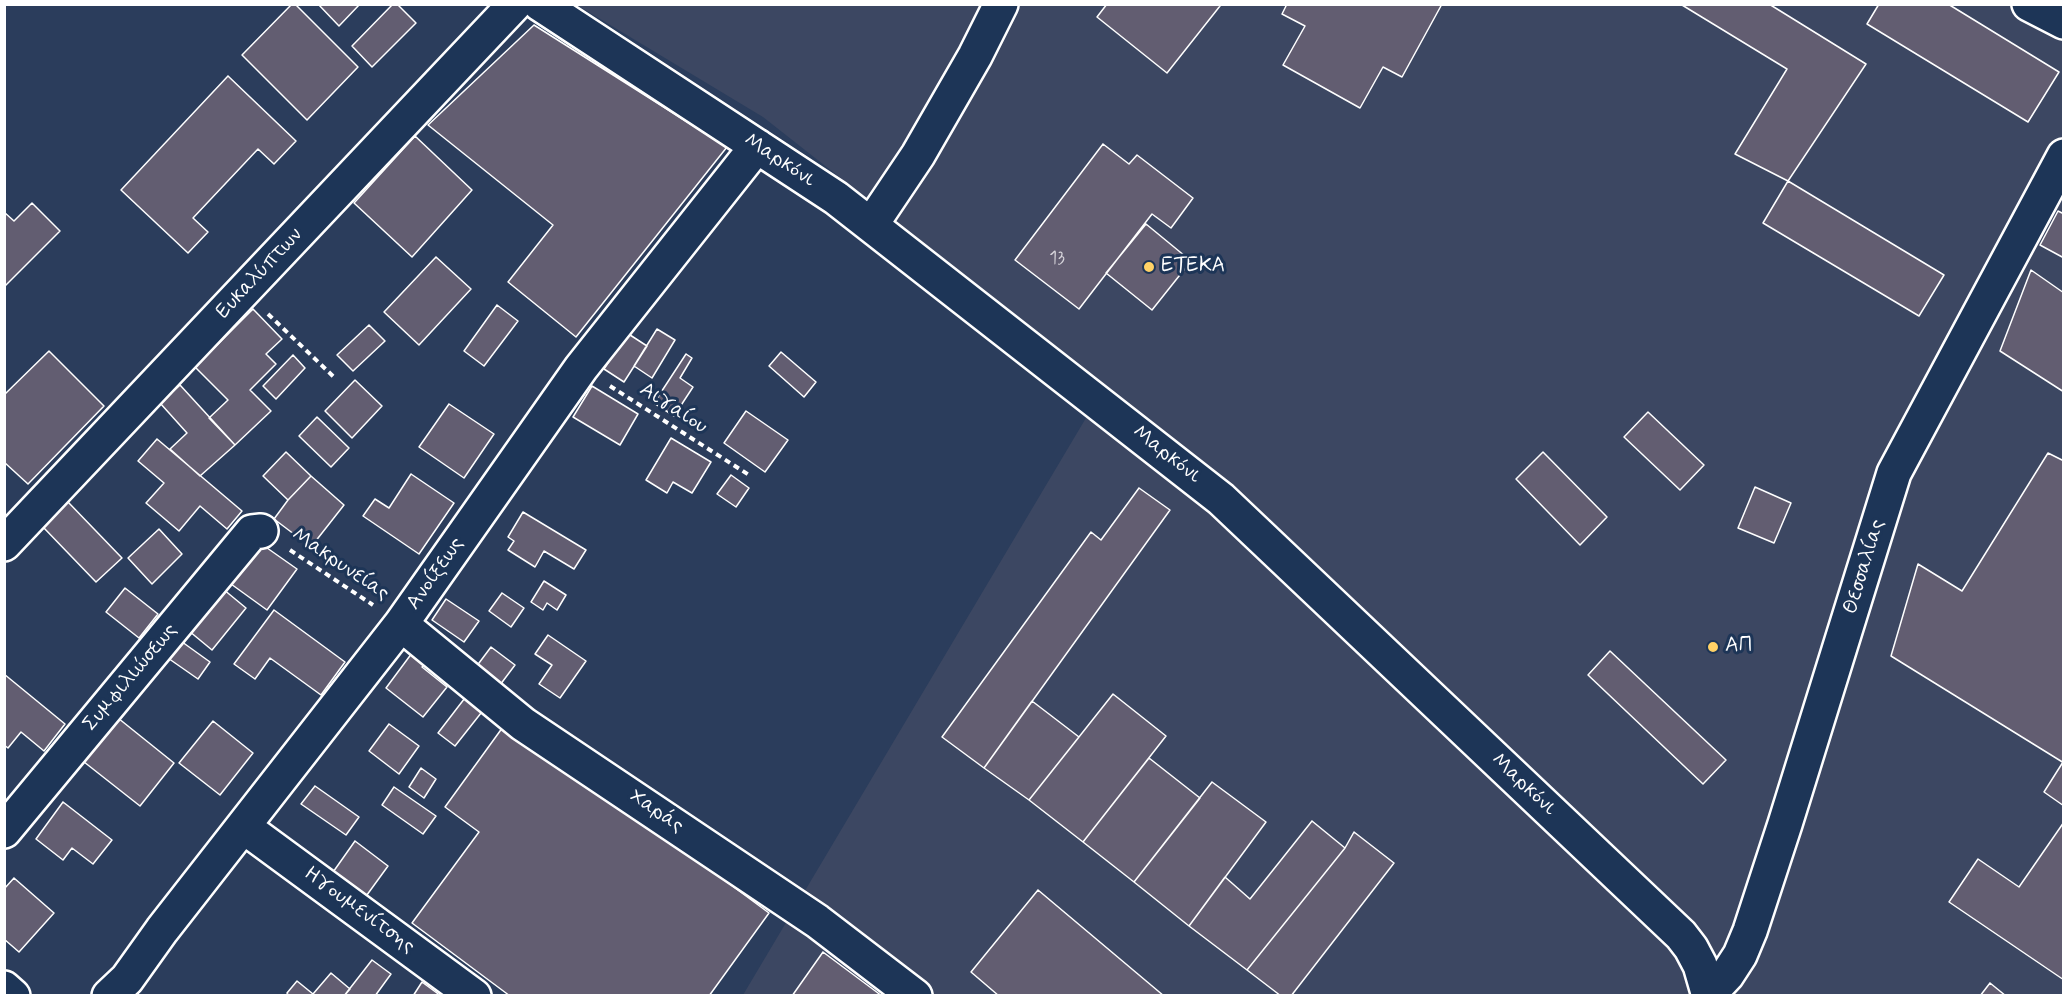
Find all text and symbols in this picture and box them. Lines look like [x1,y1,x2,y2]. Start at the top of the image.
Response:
street label: Μαρκόνι [738,129,820,193]
street label: Ευκαλύπτων [211,223,309,325]
house number: 13 [1049,248,1065,270]
place label: ΕΤΕΚΑ [1161,254,1225,280]
marker: ΕΤΕΚΑ [1142,260,1156,274]
street label: Αιγαίου [634,378,712,440]
street label: Μαρκόνι [1127,420,1205,490]
street label: Θεσσαλίας [1839,517,1891,617]
street label: Μακρυνείας [286,523,394,607]
street label: Ανοίξεως [402,533,470,615]
street label: Συμφιλιώσεως [79,619,183,737]
place label: ΑΠ [1725,634,1752,660]
marker: ΑΠ [1706,640,1720,654]
street label: Μαρκόνι [1485,748,1561,822]
street label: Χαράς [624,785,688,839]
street label: Ηγουμενίτσης [299,862,419,960]

